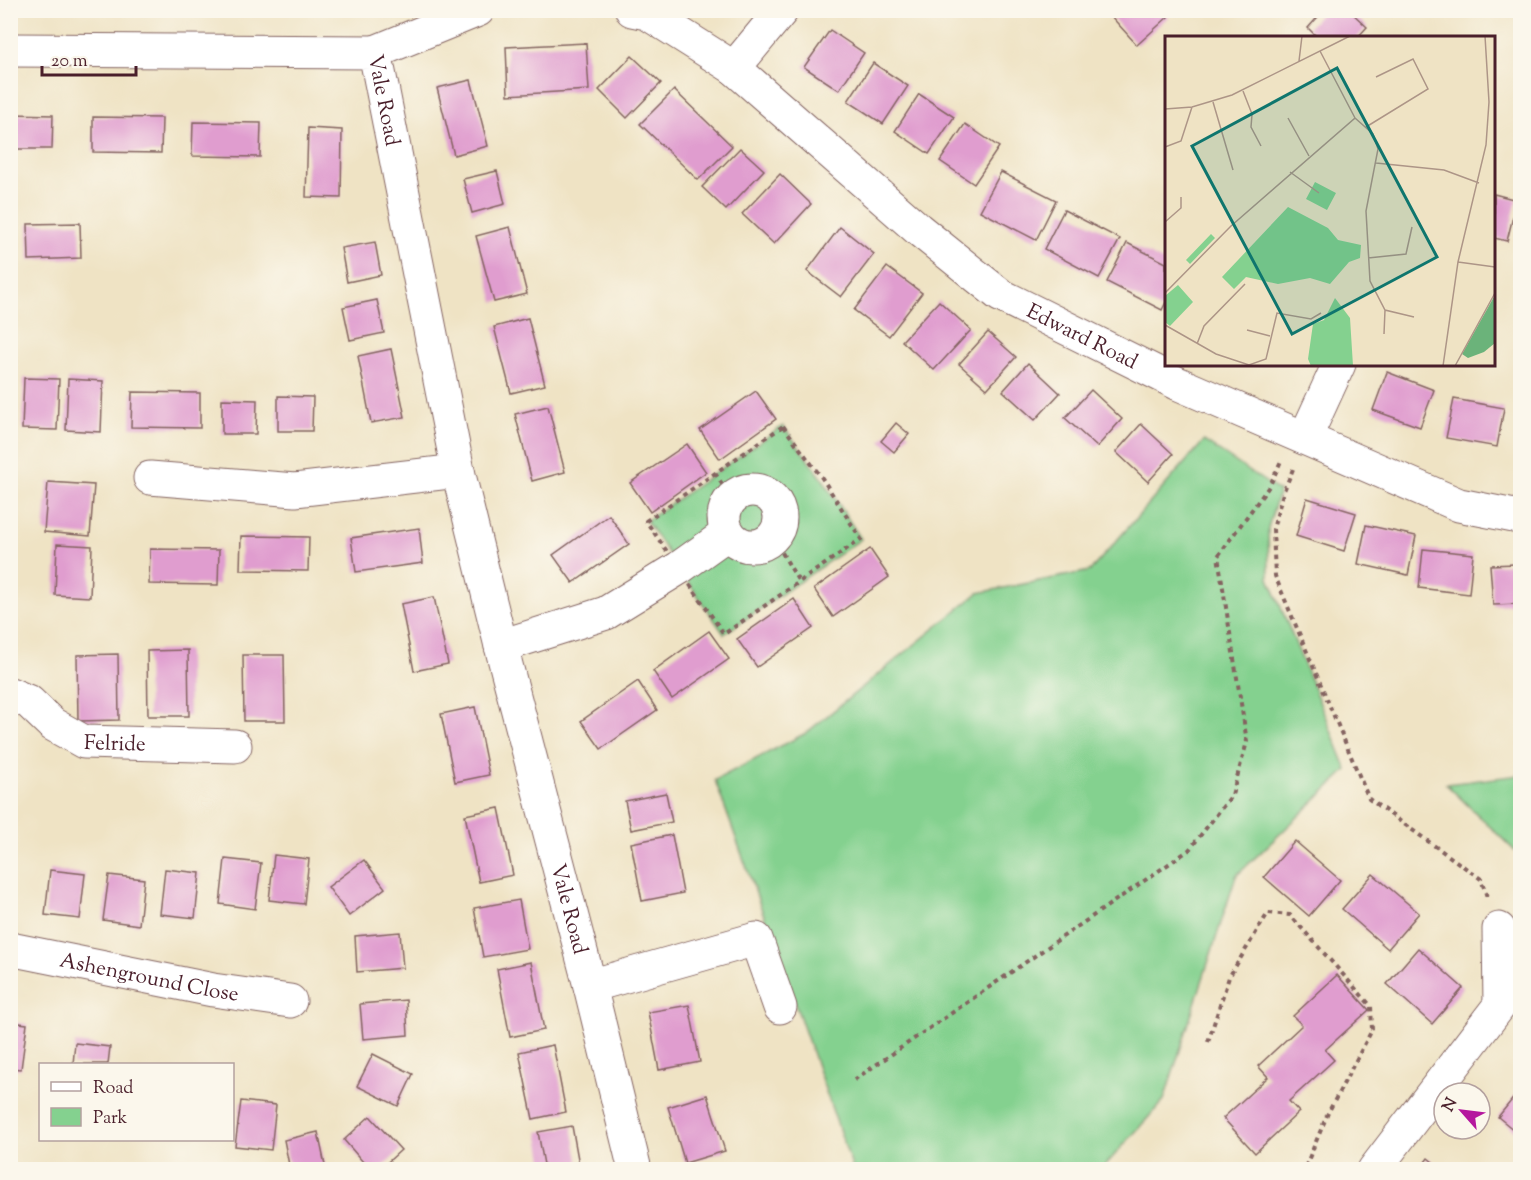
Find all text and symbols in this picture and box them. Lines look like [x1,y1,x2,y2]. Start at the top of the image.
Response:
inset map [1165,36,1495,366]
scale bar [42,39,136,77]
text: 20 m [51,49,88,75]
street label: Vale Road [359,52,406,149]
street label: Edward Road [1021,297,1142,378]
street label: Felride [83,729,146,761]
street label: Vale Road [542,861,594,958]
street label: Ashenground Close [57,946,240,1010]
legend [39,1063,234,1141]
text: Road [93,1076,133,1102]
north arrow [1432,1081,1492,1141]
text: N [1438,1094,1464,1116]
text: Park [93,1106,128,1132]

